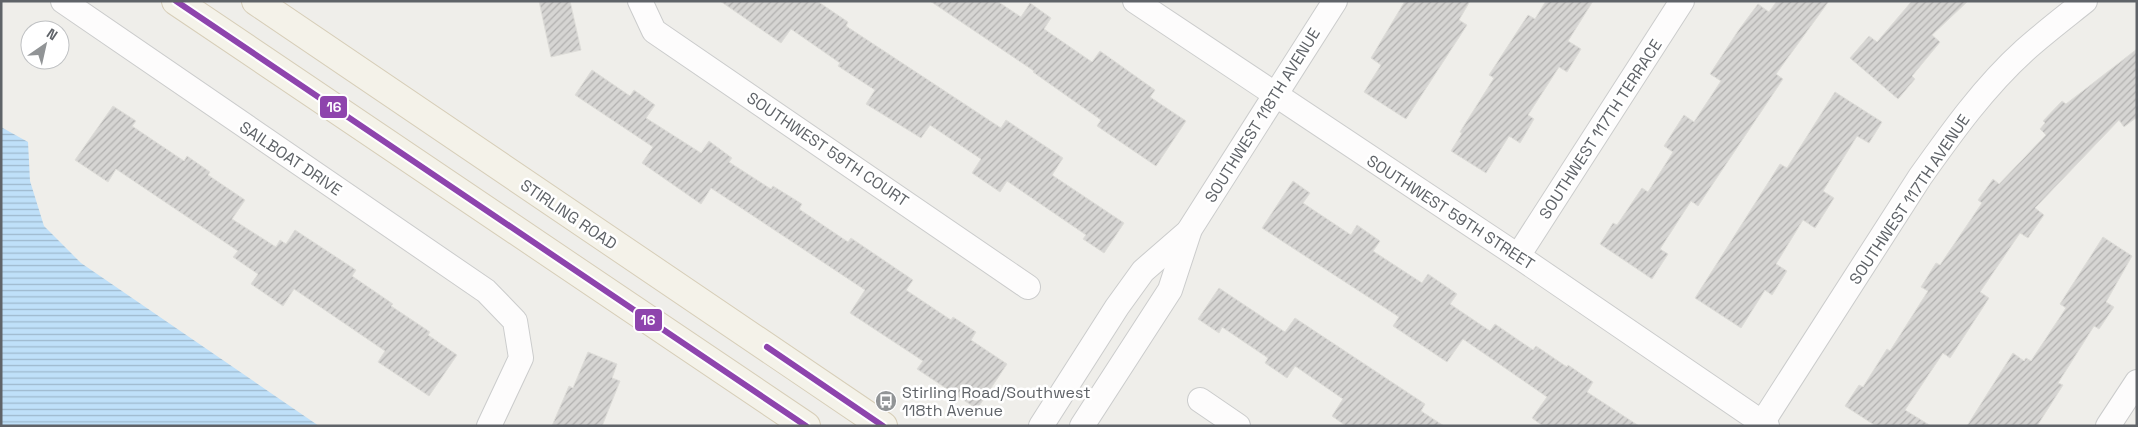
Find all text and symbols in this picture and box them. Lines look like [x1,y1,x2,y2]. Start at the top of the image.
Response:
north arrow [20,20,70,70]
text: N [43,24,61,44]
street label: SOUTHWEST 118TH AVENUE [1200,24,1325,207]
street label: SOUTHWEST 117TH TERRACE [1534,35,1667,223]
street label: SOUTHWEST 59TH COURT [743,87,913,211]
line badge: 16 [319,95,348,119]
text: 16 [327,98,342,116]
street label: SOUTHWEST 117TH AVENUE [1844,110,1974,289]
street label: SAILBOAT DRIVE [235,116,346,200]
street label: SOUTHWEST 59TH STREET [1363,150,1539,275]
street label: STIRLING ROAD [516,174,621,254]
line badge: 16 [634,308,663,332]
text: 16 [641,311,656,329]
place label: Stirling Road/Southwest 118th Avenue [902,382,1091,421]
bus stop icon: Stirling Road/Southwest 118th Avenue [874,389,898,413]

